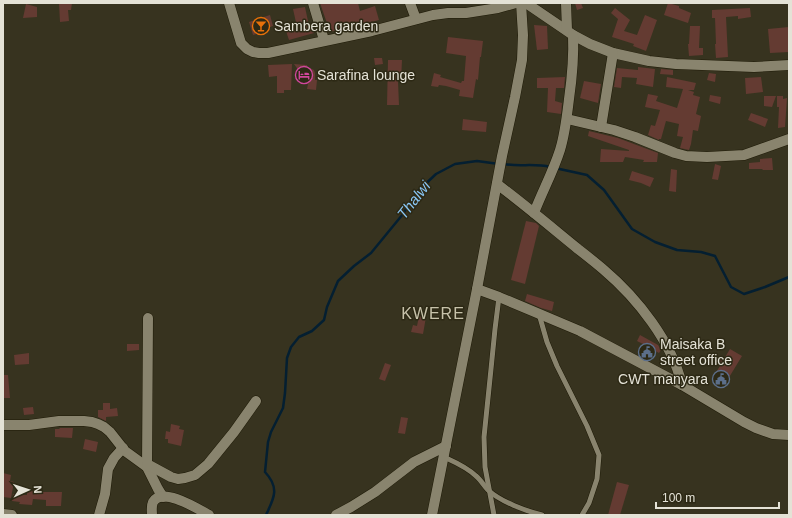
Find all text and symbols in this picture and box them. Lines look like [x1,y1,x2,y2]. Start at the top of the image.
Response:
bar icon: Sambera garden [251,16,271,36]
place label: Sambera garden [274,18,378,34]
hotel icon: Sarafina lounge [294,65,314,85]
place label: Sarafina lounge [317,67,415,83]
water label: Thalwi [394,177,434,222]
district label: KWERE [401,305,465,322]
place label: Maisaka B street office [660,336,732,368]
public building icon: Maisaka B street office [637,342,657,362]
public building icon: CWT manyara [711,369,731,389]
place label: CWT manyara [618,371,708,387]
north arrow [8,470,48,510]
scale bar [656,484,779,510]
text: N [32,485,44,494]
text: 100 m [662,491,695,505]

